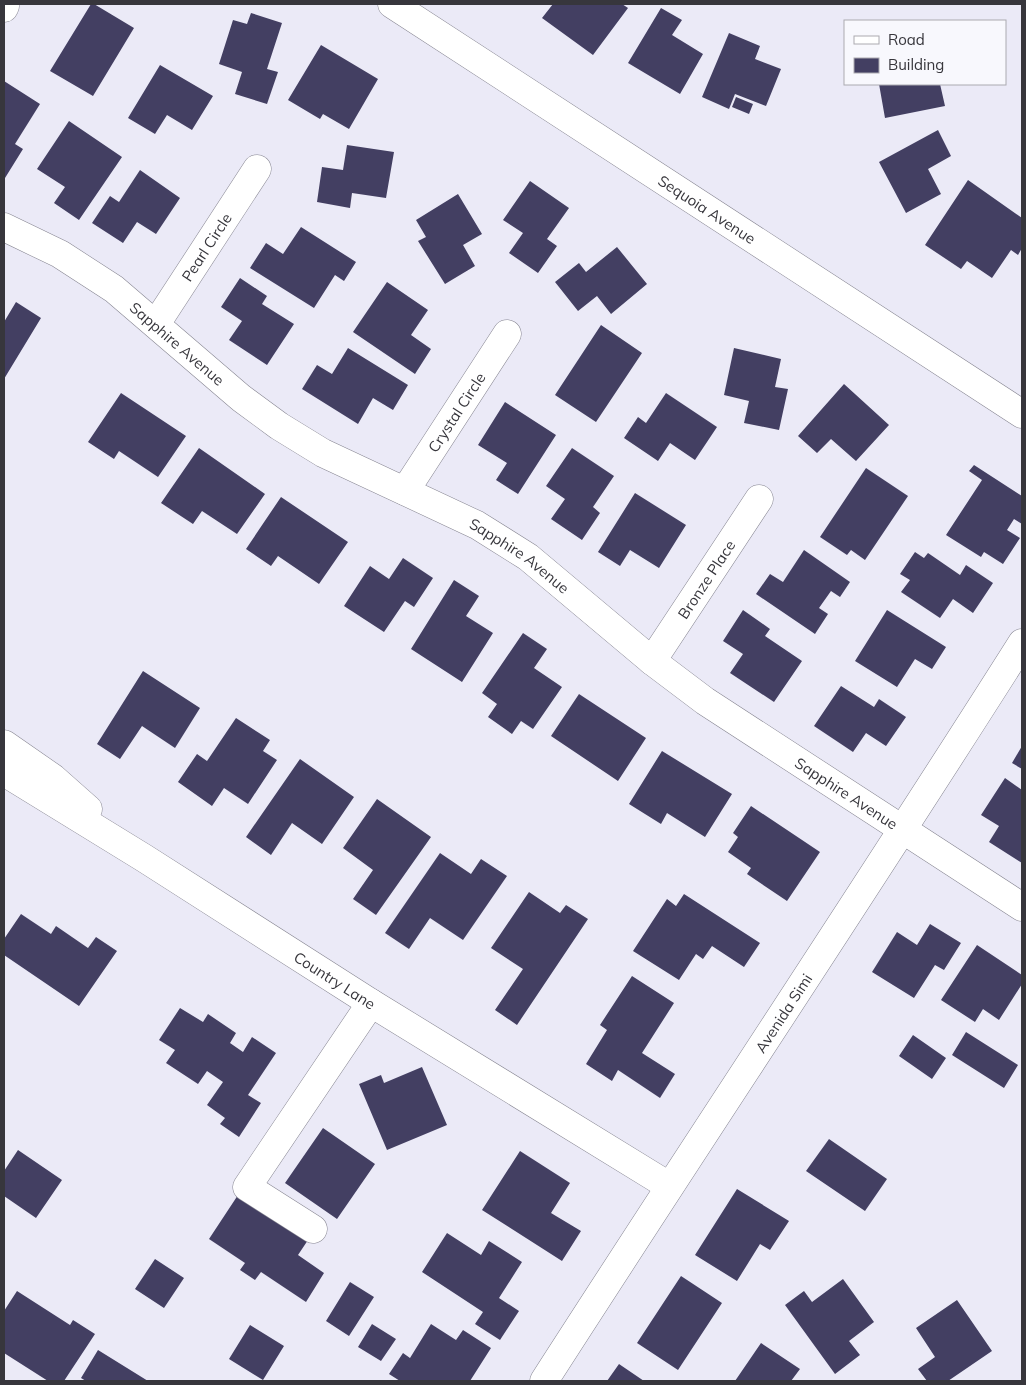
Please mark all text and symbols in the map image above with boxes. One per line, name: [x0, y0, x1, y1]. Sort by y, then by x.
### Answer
legend: [844, 20, 1006, 85]
text: Road: [888, 30, 925, 49]
text: Building: [888, 55, 944, 74]
street label: Sequoia Avenue: [655, 170, 760, 248]
street label: Pearl Circle: [177, 209, 235, 285]
street label: Sapphire Avenue: [126, 298, 229, 389]
street label: Crystal Circle: [423, 369, 489, 456]
street label: Sapphire Avenue: [467, 513, 573, 597]
street label: Bronze Place: [673, 536, 739, 622]
street label: Sapphire Avenue: [792, 753, 901, 833]
street label: Country Lane: [291, 947, 379, 1013]
street label: Avenida Simi: [751, 970, 816, 1056]

